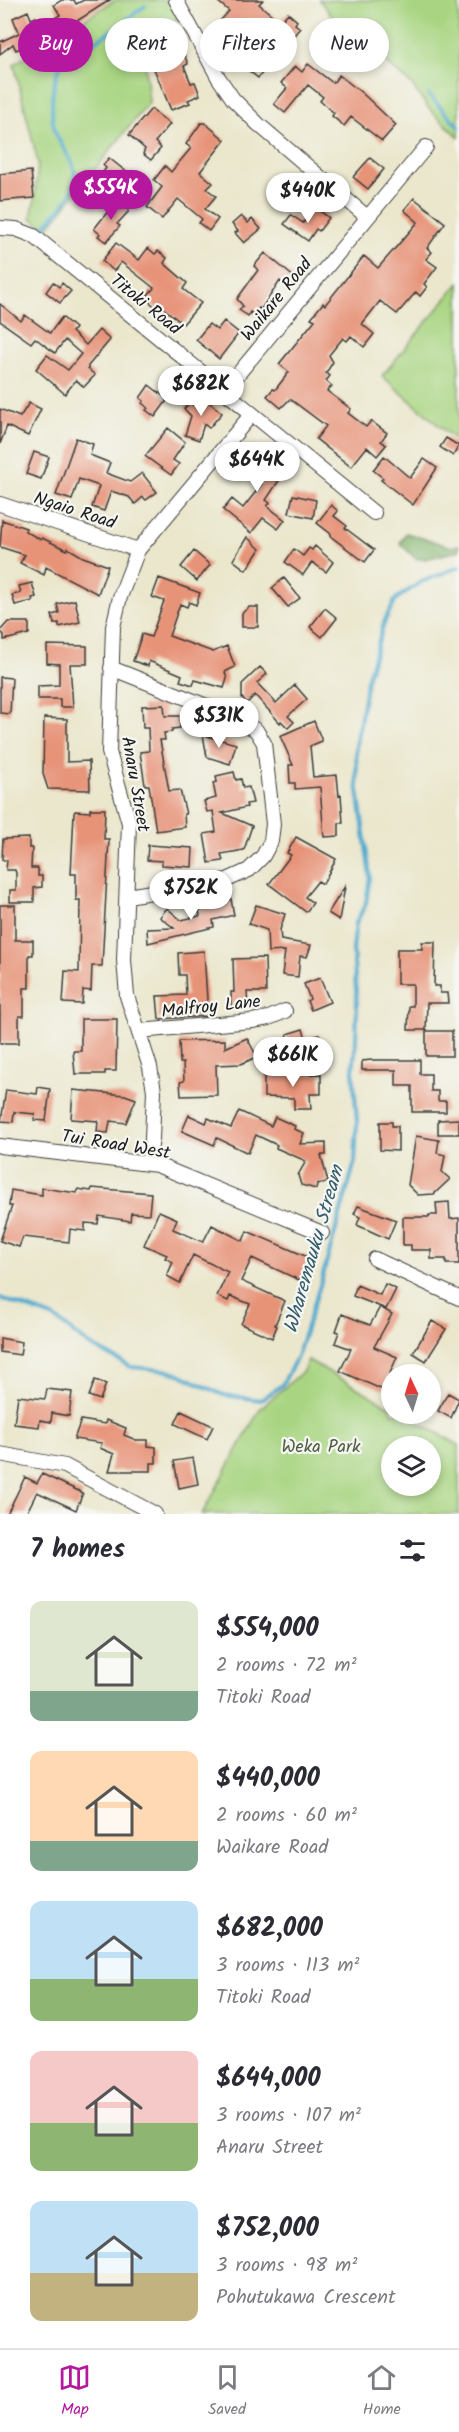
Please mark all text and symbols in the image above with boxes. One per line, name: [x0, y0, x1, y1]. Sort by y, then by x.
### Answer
chip: Buy: [18, 18, 93, 72]
chip: Rent: [105, 18, 188, 72]
chip: Filters: [200, 18, 297, 72]
chip: New: [309, 18, 389, 72]
pin: $554K: [69, 170, 153, 221]
text: $554K: [83, 173, 139, 205]
pin: $440K: [266, 173, 350, 224]
text: $440K: [280, 176, 336, 208]
street label: Waikare Road: [234, 251, 321, 348]
street label: Titoki Road: [103, 267, 188, 344]
pin: $682K: [159, 366, 243, 417]
text: $682K: [172, 369, 230, 401]
pin: $644K: [215, 442, 299, 493]
text: $644K: [229, 445, 285, 477]
street label: Ngaio Road: [30, 485, 120, 539]
pin: $531K: [177, 698, 261, 749]
text: $531K: [194, 701, 244, 733]
street label: Anaru Street: [112, 734, 157, 835]
pin: $752K: [149, 870, 233, 921]
text: $752K: [163, 873, 219, 905]
street label: Malfroy Lane: [160, 988, 262, 1027]
pin: $661K: [251, 1037, 335, 1088]
text: $661K: [267, 1040, 319, 1072]
street label: Tui Road West: [59, 1123, 173, 1169]
water label: Wharemauku Stream: [276, 1160, 355, 1337]
north arrow: [381, 1364, 441, 1424]
map controls: [381, 1364, 441, 1496]
park label: Weka Park: [282, 1433, 361, 1462]
button: layers: [381, 1436, 441, 1496]
text: 7 homes: [30, 1529, 125, 1571]
icon: filters: [396, 1534, 429, 1567]
text: $554,000: [216, 1608, 319, 1650]
icon: home: [78, 1625, 150, 1697]
text: 2 rooms · 72 m²: [216, 1650, 357, 1682]
text: Titoki Road: [216, 1682, 311, 1714]
text: $440,000: [216, 1758, 320, 1800]
icon: home: [78, 1775, 150, 1847]
text: 2 rooms · 60 m²: [216, 1800, 357, 1832]
text: Waikare Road: [216, 1832, 328, 1864]
text: $682,000: [216, 1908, 323, 1950]
icon: home: [78, 1925, 150, 1997]
text: 3 rooms · 113 m²: [216, 1950, 359, 1982]
text: Titoki Road: [216, 1982, 311, 2014]
text: $644,000: [216, 2058, 321, 2100]
icon: home: [78, 2075, 150, 2147]
text: 3 rooms · 107 m²: [216, 2100, 361, 2132]
text: Anaru Street: [216, 2132, 323, 2164]
text: $752,000: [216, 2208, 319, 2250]
icon: home: [78, 2225, 150, 2297]
text: 3 rooms · 98 m²: [216, 2250, 357, 2282]
text: Pohutukawa Crescent: [216, 2282, 396, 2314]
tab: Map: [58, 2361, 91, 2422]
tab: Saved: [208, 2361, 246, 2422]
tab: Home: [363, 2361, 401, 2422]

